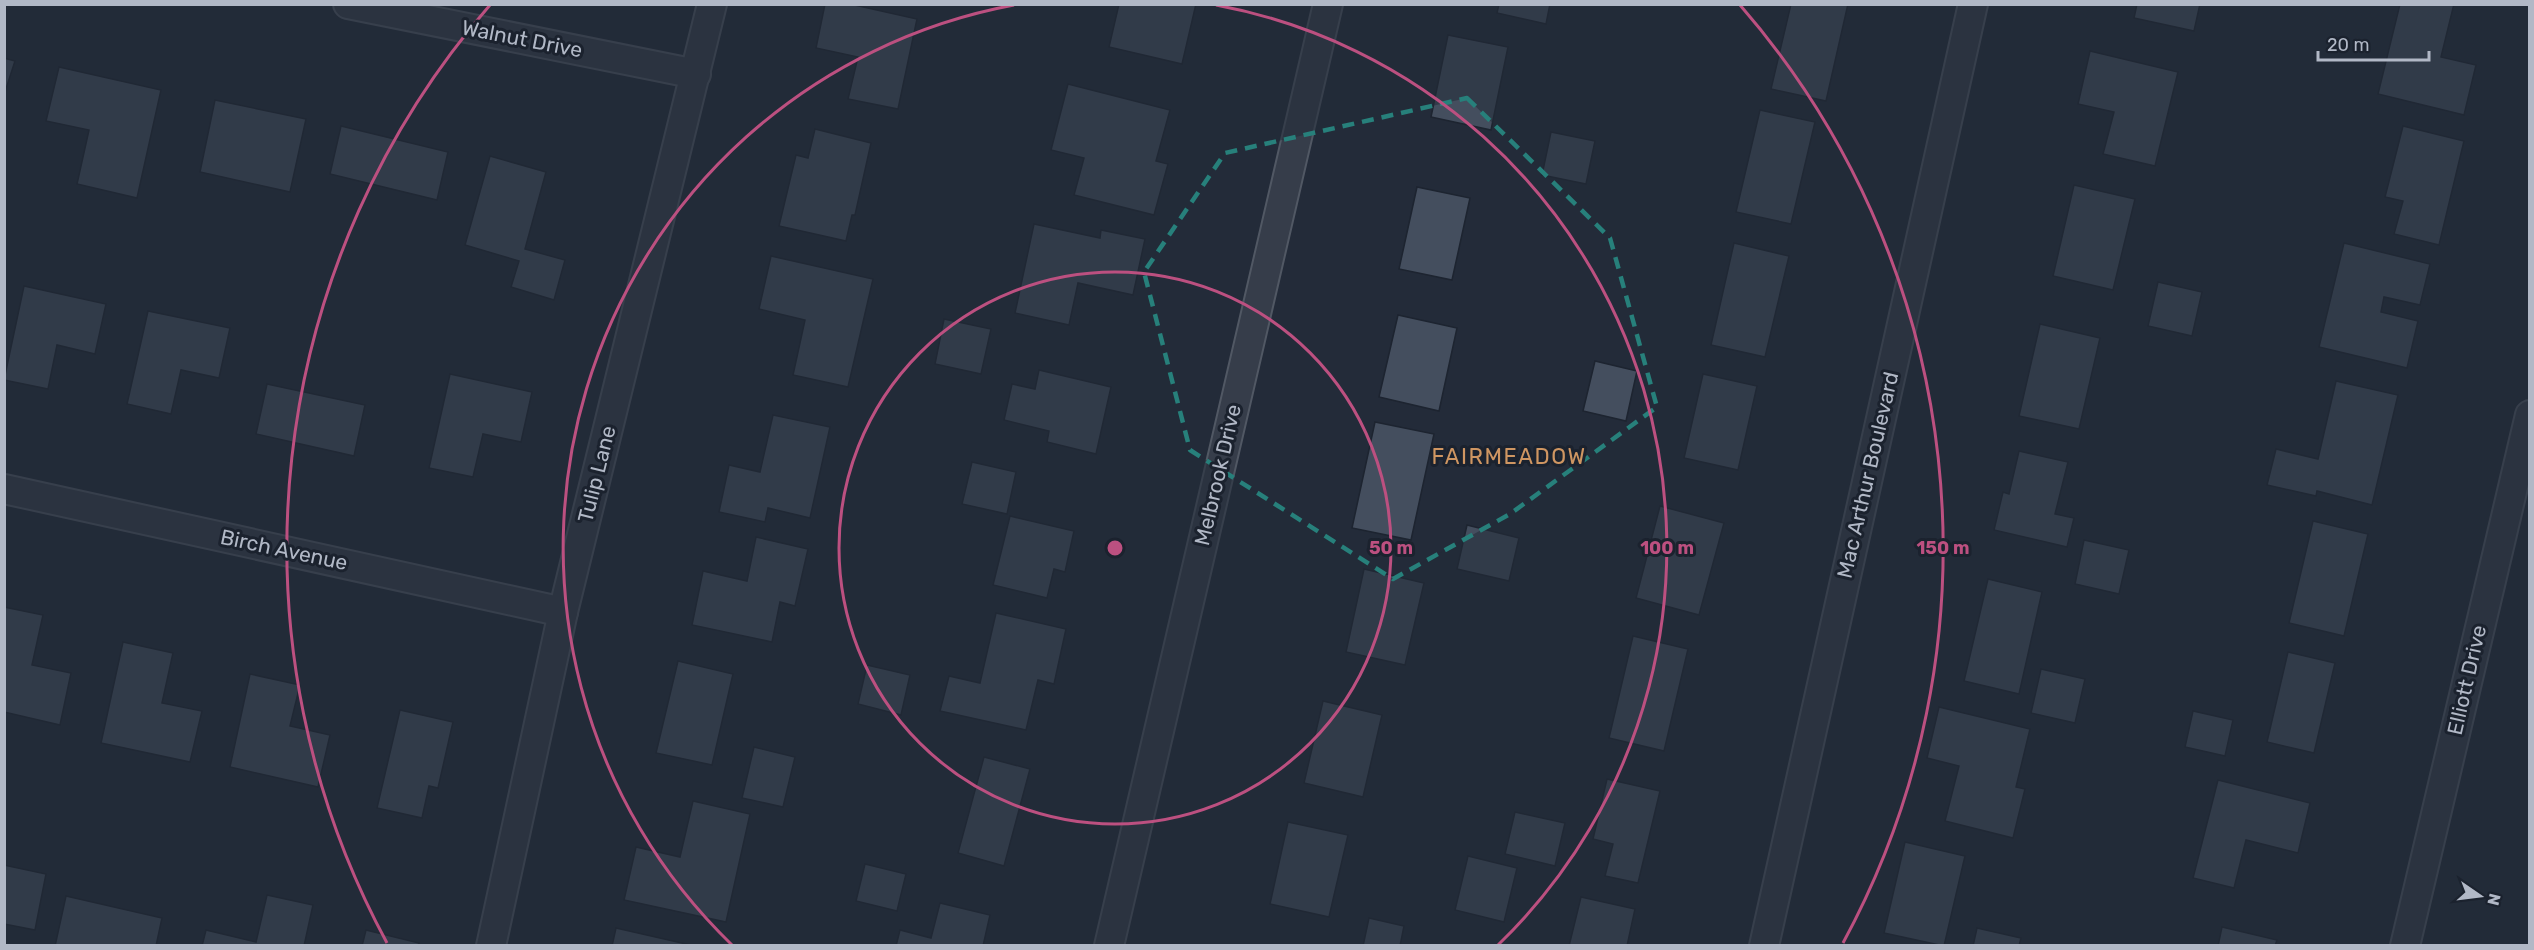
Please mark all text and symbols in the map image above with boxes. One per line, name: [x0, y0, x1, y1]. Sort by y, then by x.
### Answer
street label: Walnut Drive: [460, 15, 585, 62]
scale bar: [2318, 24, 2429, 62]
text: 20 m: [2327, 34, 2369, 56]
street label: Mac Arthur Boulevard: [1832, 369, 1903, 581]
street label: Melbrook Drive: [1189, 402, 1246, 548]
street label: Tulip Lane: [572, 423, 621, 525]
district label: FAIRMEADOW: [1431, 443, 1587, 470]
street label: Birch Avenue: [218, 524, 350, 575]
text: 50 m: [1369, 537, 1413, 559]
text: 100 m: [1640, 537, 1694, 559]
text: 150 m: [1916, 537, 1970, 559]
centre of rings: [1105, 538, 1125, 558]
street label: Elliott Drive: [2442, 622, 2491, 737]
north arrow: [2450, 866, 2510, 926]
text: N: [2483, 892, 2505, 907]

